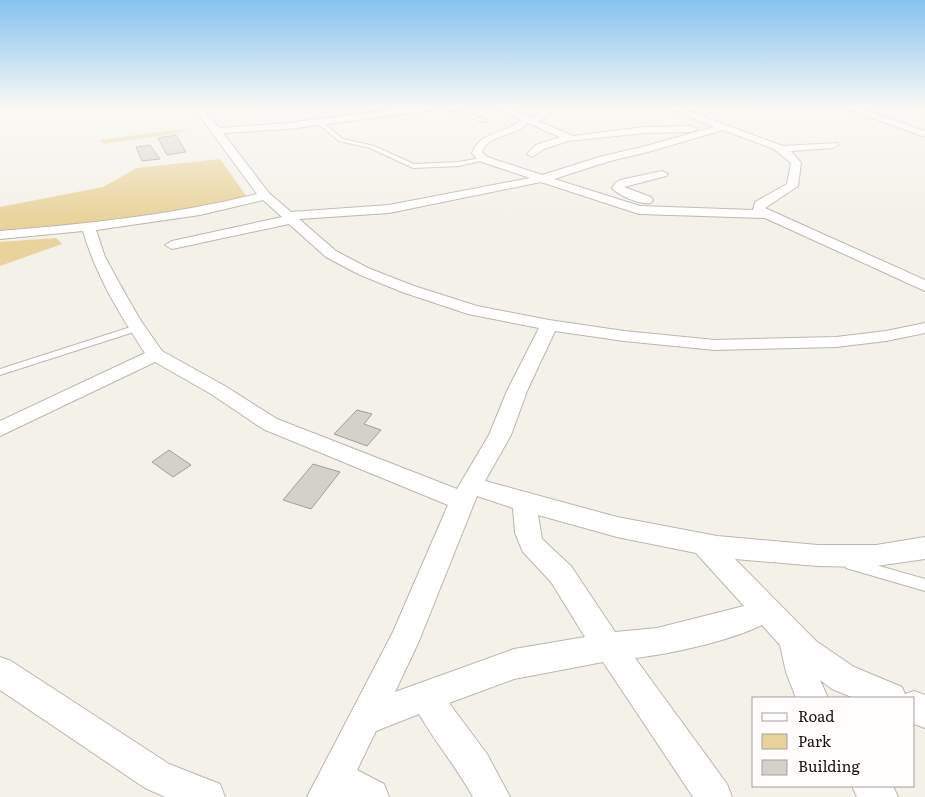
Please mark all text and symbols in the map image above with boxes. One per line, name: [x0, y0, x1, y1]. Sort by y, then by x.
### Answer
legend: [752, 697, 915, 787]
text: Road: [798, 704, 834, 727]
text: Park: [798, 729, 832, 752]
text: Building: [798, 754, 860, 777]

